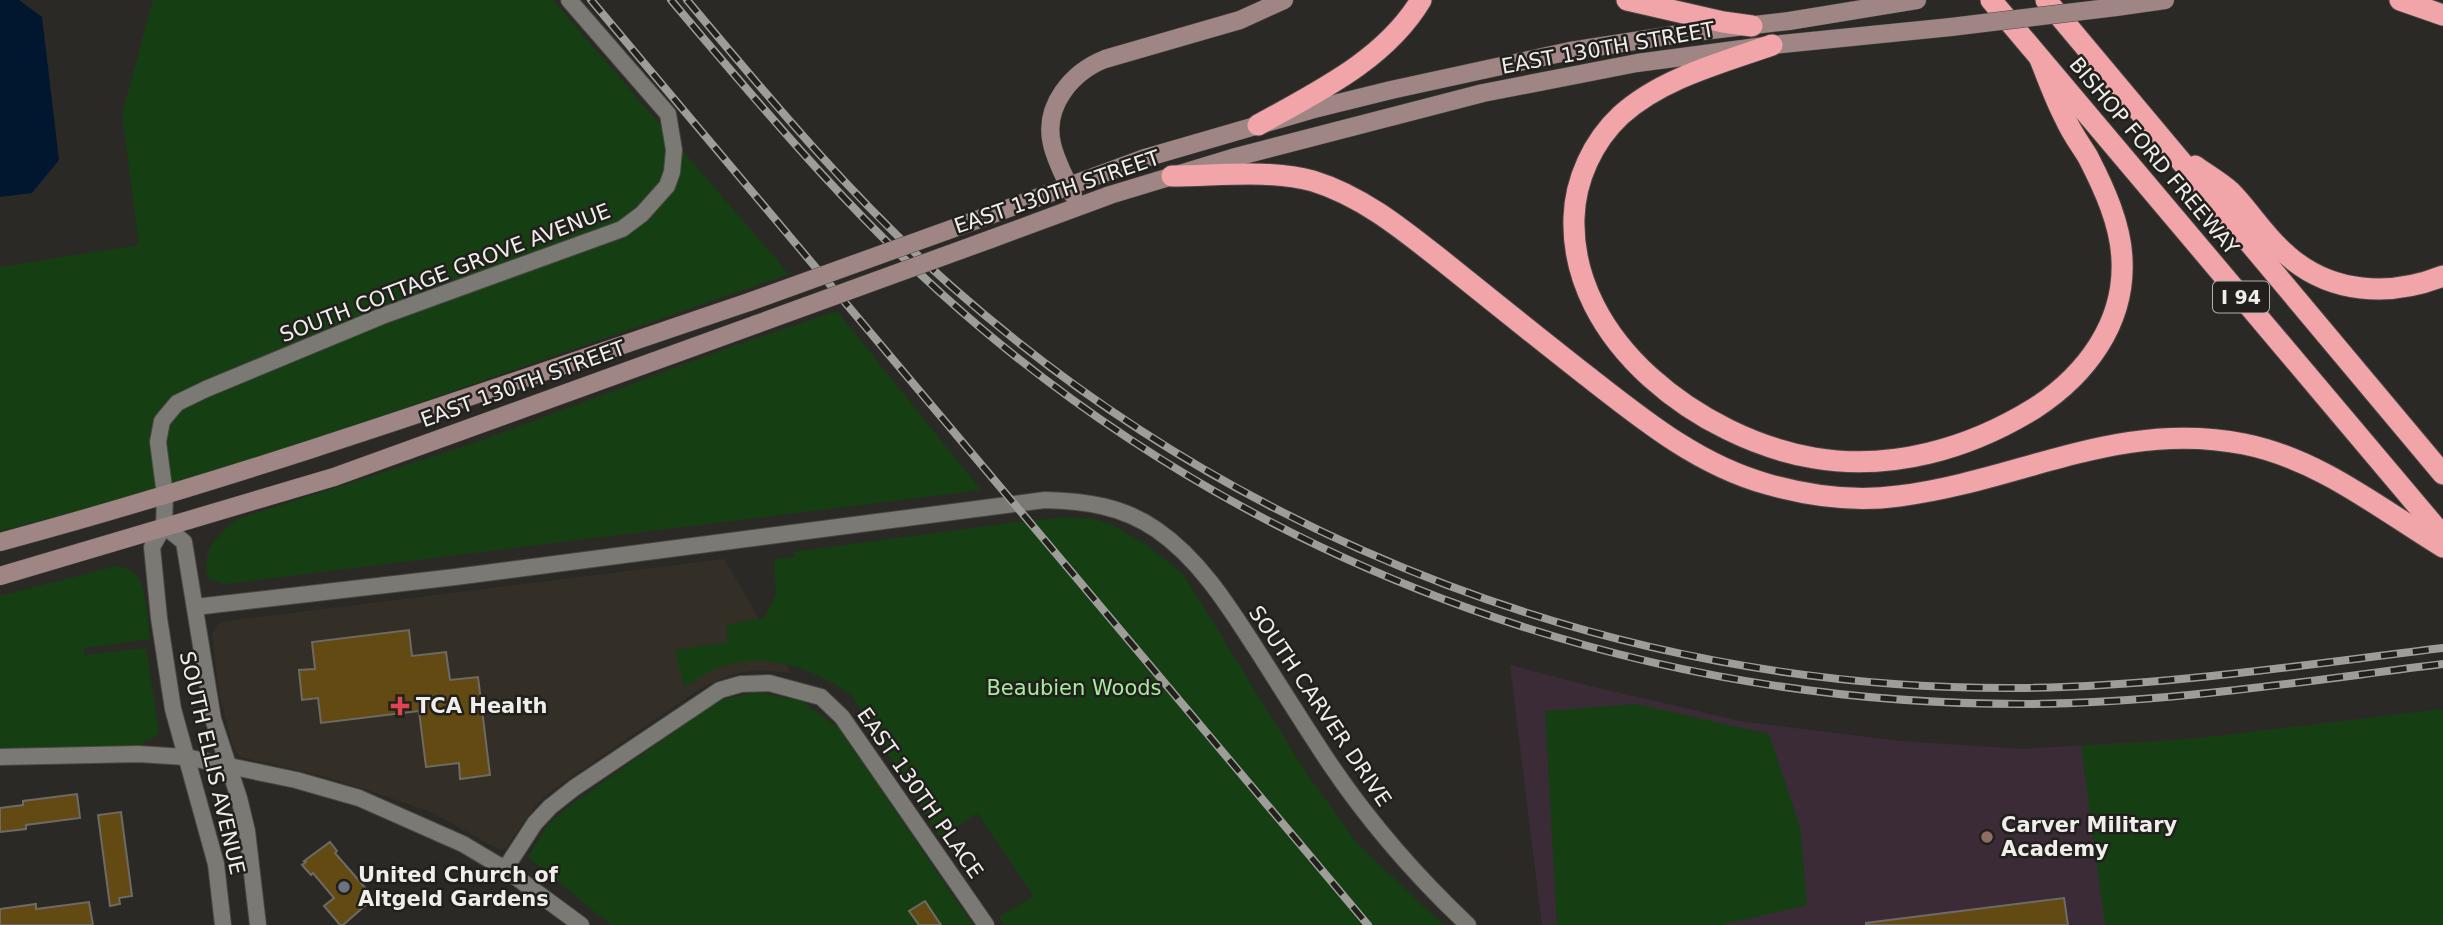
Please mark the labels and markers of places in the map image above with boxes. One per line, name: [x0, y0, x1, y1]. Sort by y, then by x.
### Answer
place label: TCA Health: [416, 694, 547, 718]
marker: TCA Health: [390, 696, 410, 716]
place label: Carver Military Academy: [2001, 813, 2178, 861]
marker: Carver Military Academy: [1979, 829, 1995, 845]
place label: United Church of Altgeld Gardens: [358, 863, 559, 911]
marker: United Church of Altgeld Gardens: [336, 879, 352, 895]

